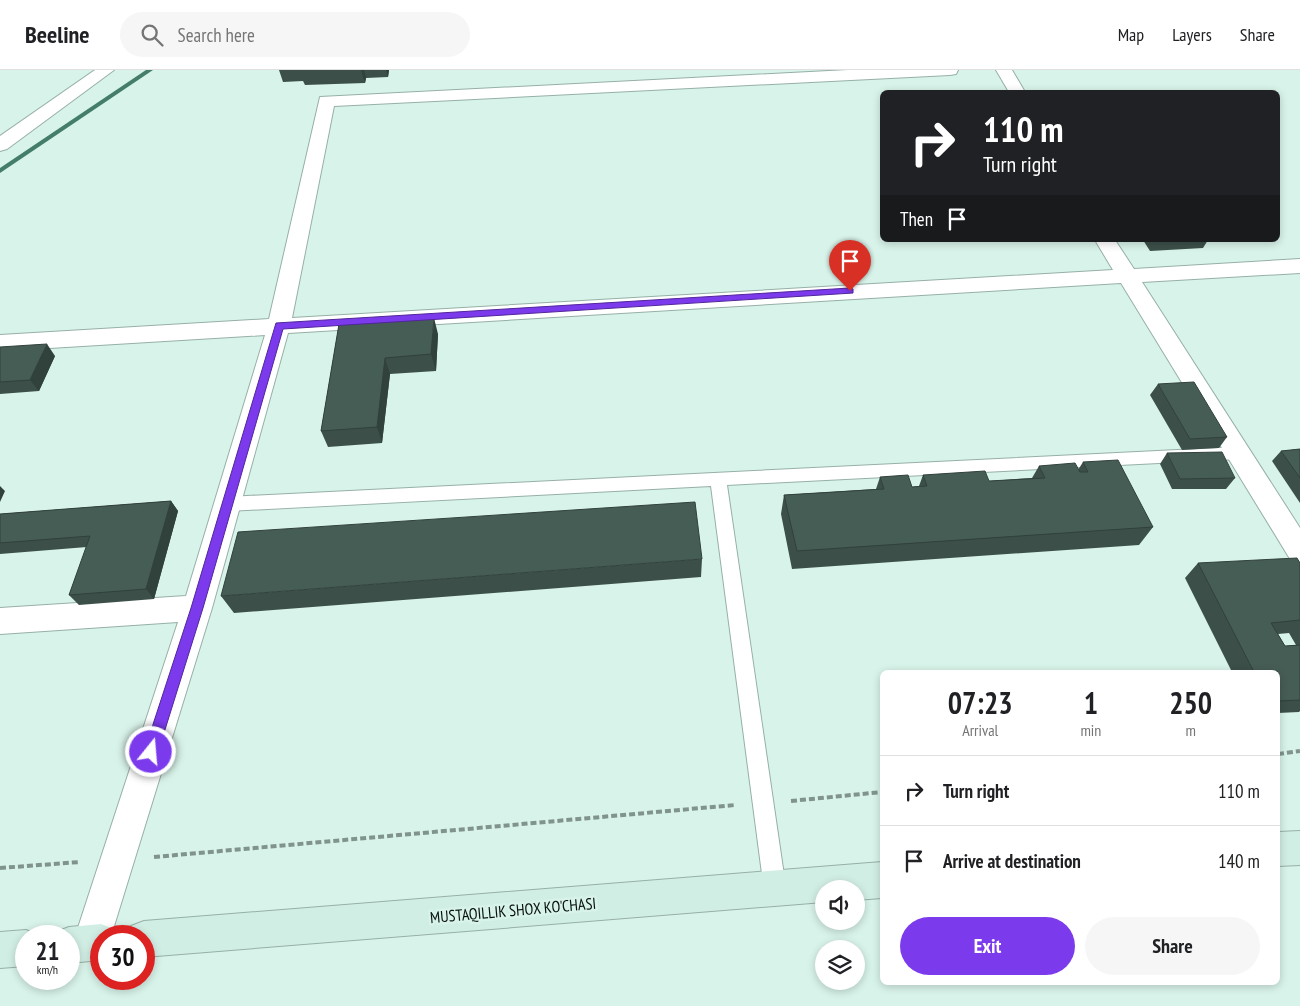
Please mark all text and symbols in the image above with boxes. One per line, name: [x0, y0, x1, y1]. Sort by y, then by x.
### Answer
search box: [120, 12, 470, 57]
text: Beeline: [25, 19, 90, 50]
icon: search: [138, 21, 166, 49]
text: Search here: [178, 23, 255, 47]
text: Map: [1118, 23, 1144, 46]
text: Layers: [1172, 23, 1212, 46]
text: Share: [1240, 23, 1275, 46]
text: 110 m: [983, 106, 1064, 152]
icon: right: [900, 110, 965, 175]
text: Turn right: [983, 150, 1057, 178]
icon: arrive: [943, 205, 971, 233]
text: Then: [900, 207, 933, 231]
pin: [829, 240, 871, 291]
icon: arrive: [836, 247, 864, 275]
text: 07:23: [948, 683, 1013, 722]
text: 1: [1084, 683, 1098, 722]
text: 250: [1169, 683, 1212, 722]
text: Arrival: [962, 720, 998, 740]
text: min: [1080, 720, 1101, 740]
text: m: [1185, 720, 1196, 740]
position arrow: [124, 725, 176, 777]
icon: right: [900, 777, 928, 805]
text: Turn right: [943, 779, 1009, 803]
text: 110 m: [1218, 779, 1260, 803]
icon: arrive: [900, 847, 928, 875]
text: Arrive at destination: [943, 849, 1081, 873]
text: 140 m: [1218, 849, 1260, 873]
map controls: [815, 880, 865, 990]
button: sound: [815, 880, 865, 930]
street label: MUSTAQILLIK SHOX KO'CHASI: [429, 893, 597, 927]
button: Exit: [900, 917, 1075, 975]
button: Share: [1085, 917, 1260, 975]
speed limit sign: 30: [90, 925, 155, 990]
text: 21: [36, 935, 59, 967]
button: layers: [815, 940, 865, 990]
text: km/h: [37, 962, 58, 977]

